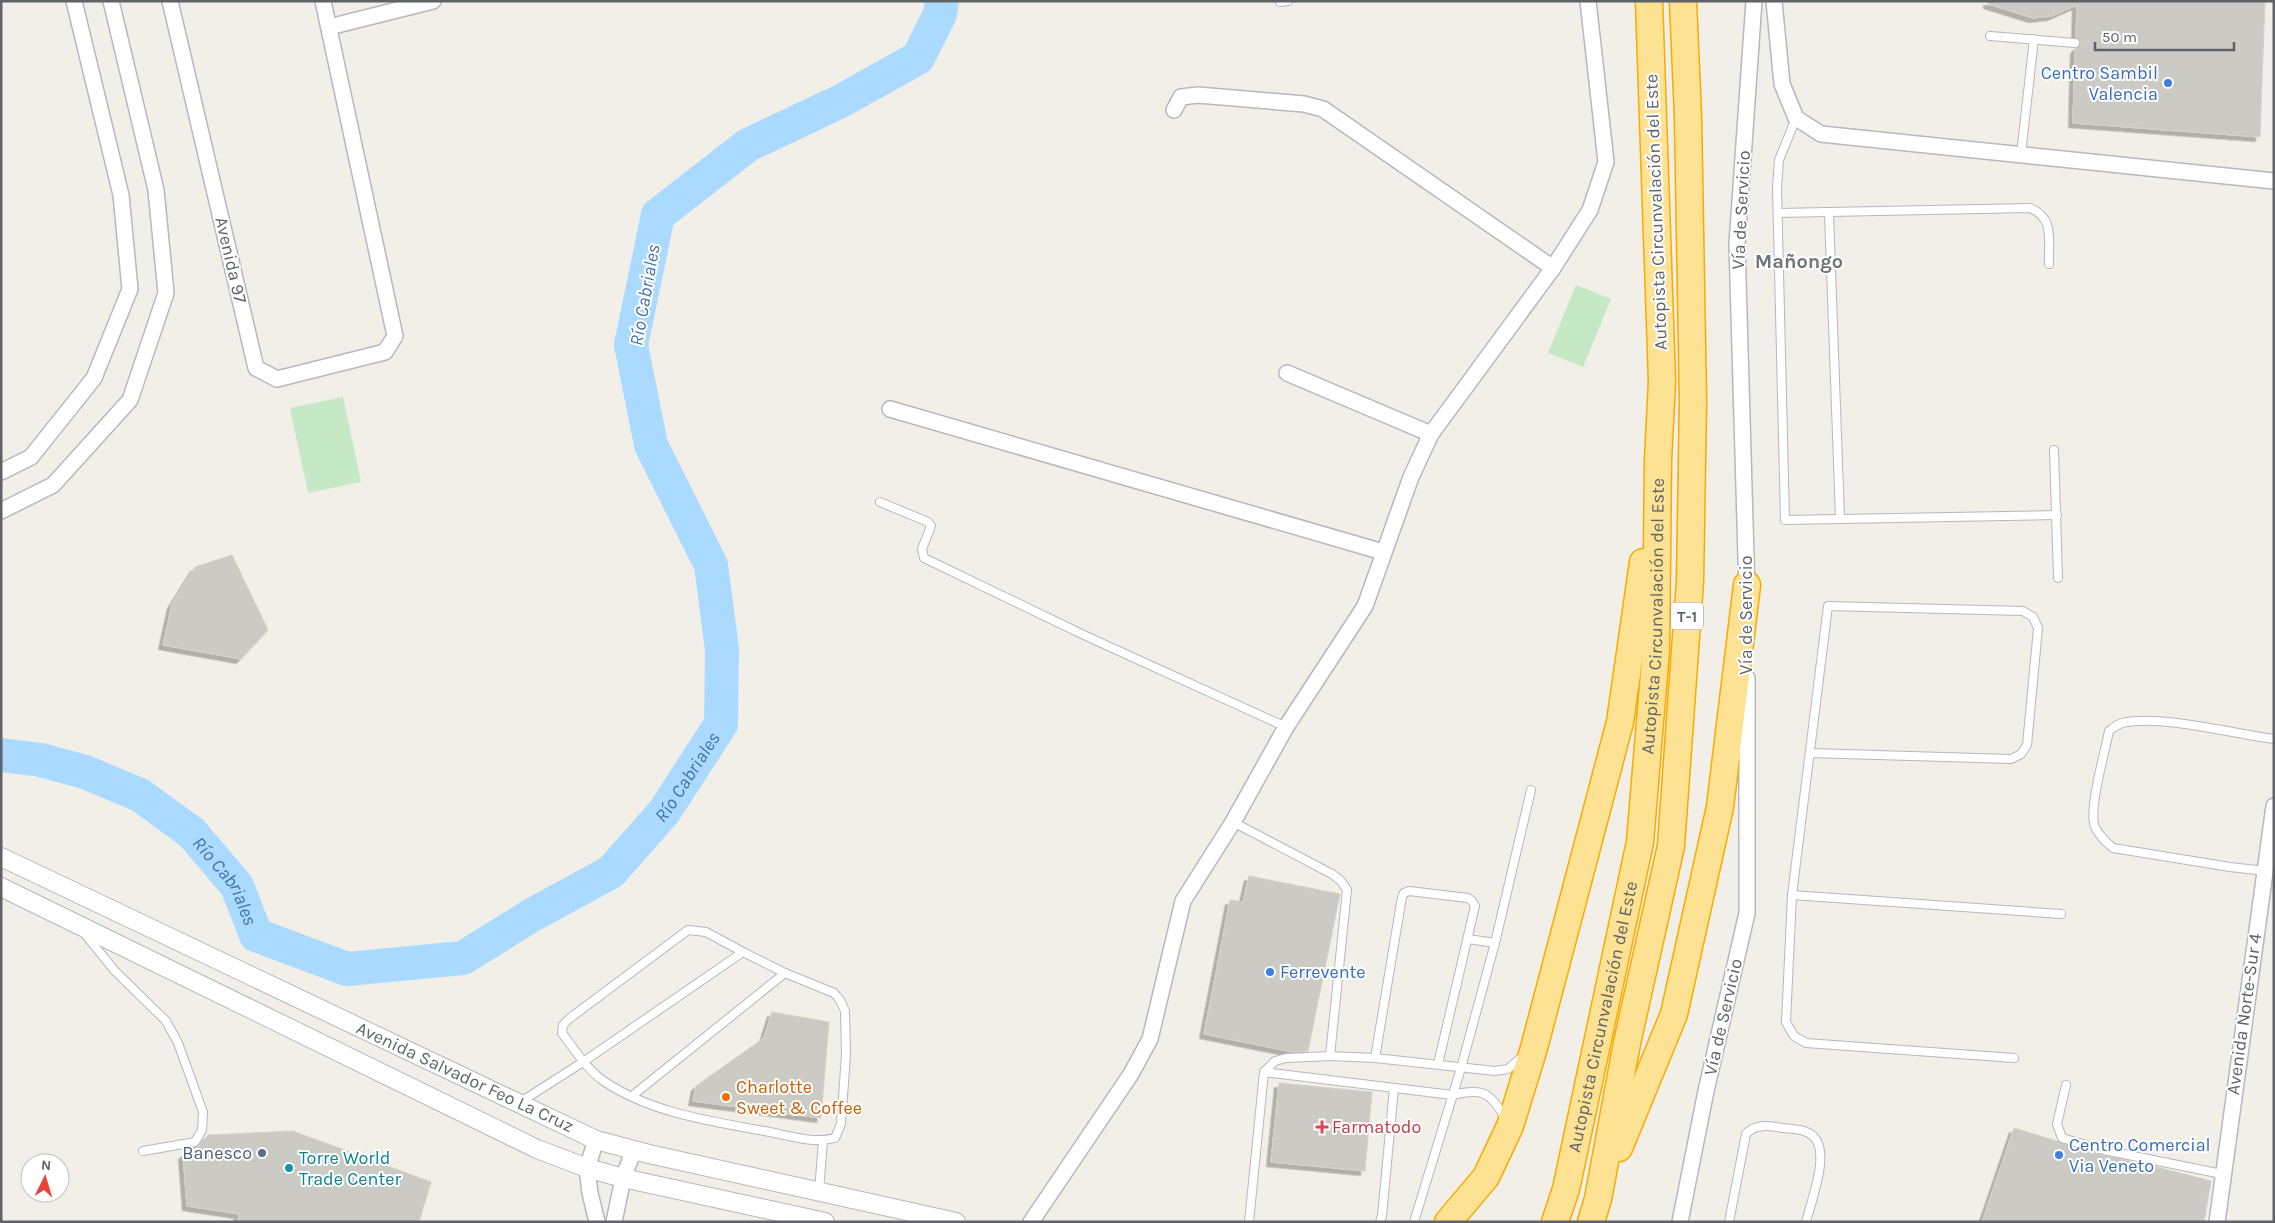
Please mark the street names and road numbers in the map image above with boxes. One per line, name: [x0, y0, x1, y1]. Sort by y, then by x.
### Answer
street label: Autopista Circunvalación del Este: [1640, 73, 1672, 351]
street label: Vía de Servicio: [1727, 150, 1755, 270]
street label: Avenida 97: [210, 215, 252, 306]
street label: Autopista Circunvalación del Este: [1636, 478, 1669, 755]
street label: Vía de Servicio: [1735, 555, 1757, 675]
road number: T-1: [1671, 602, 1703, 630]
street label: Autopista Circunvalación del Este: [1563, 879, 1642, 1154]
street label: Avenida Norte-Sur 4: [2222, 932, 2266, 1096]
street label: Vía de Servicio: [1699, 956, 1747, 1078]
street label: Avenida Salvador Feo La Cruz: [353, 1017, 577, 1137]

